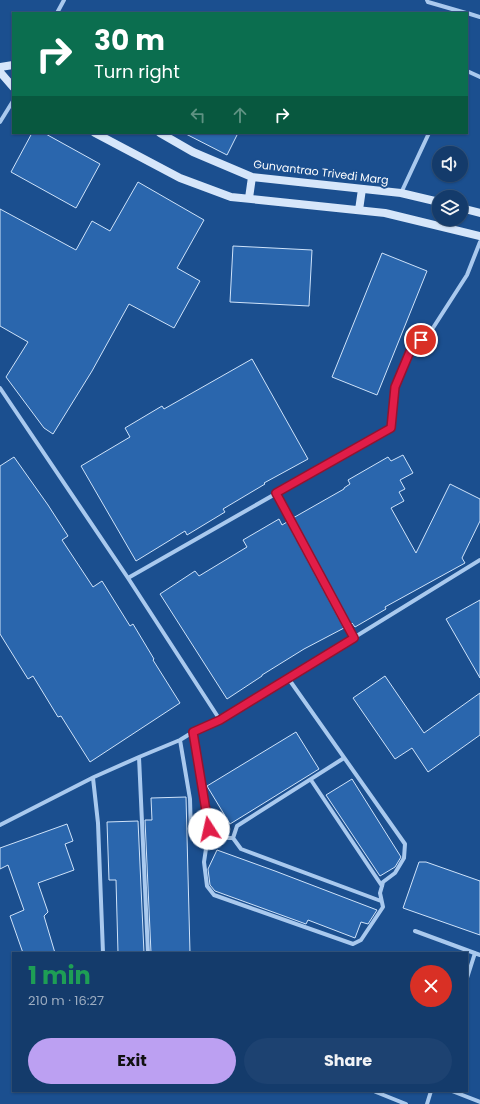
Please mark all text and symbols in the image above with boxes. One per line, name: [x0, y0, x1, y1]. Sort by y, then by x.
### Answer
text: 30 m: [94, 21, 165, 60]
icon: right: [28, 28, 80, 80]
text: Turn right: [94, 59, 180, 84]
icon: left: [187, 104, 209, 126]
icon: ahead: [229, 104, 251, 126]
icon: right: [271, 104, 293, 126]
map controls: [432, 146, 468, 226]
button: sound: [432, 146, 468, 182]
street label: Gunvantrao Trivedi Marg: [252, 156, 390, 188]
button: layers: [432, 190, 468, 226]
pin: [404, 323, 438, 357]
icon: arrive: [410, 329, 432, 351]
position arrow: [188, 808, 230, 850]
text: 1 min: [28, 959, 91, 992]
button: close: [410, 965, 452, 1007]
text: 210 m · 16:27: [28, 991, 104, 1010]
button: Exit: [28, 1038, 236, 1084]
button: Share: [244, 1038, 452, 1084]

